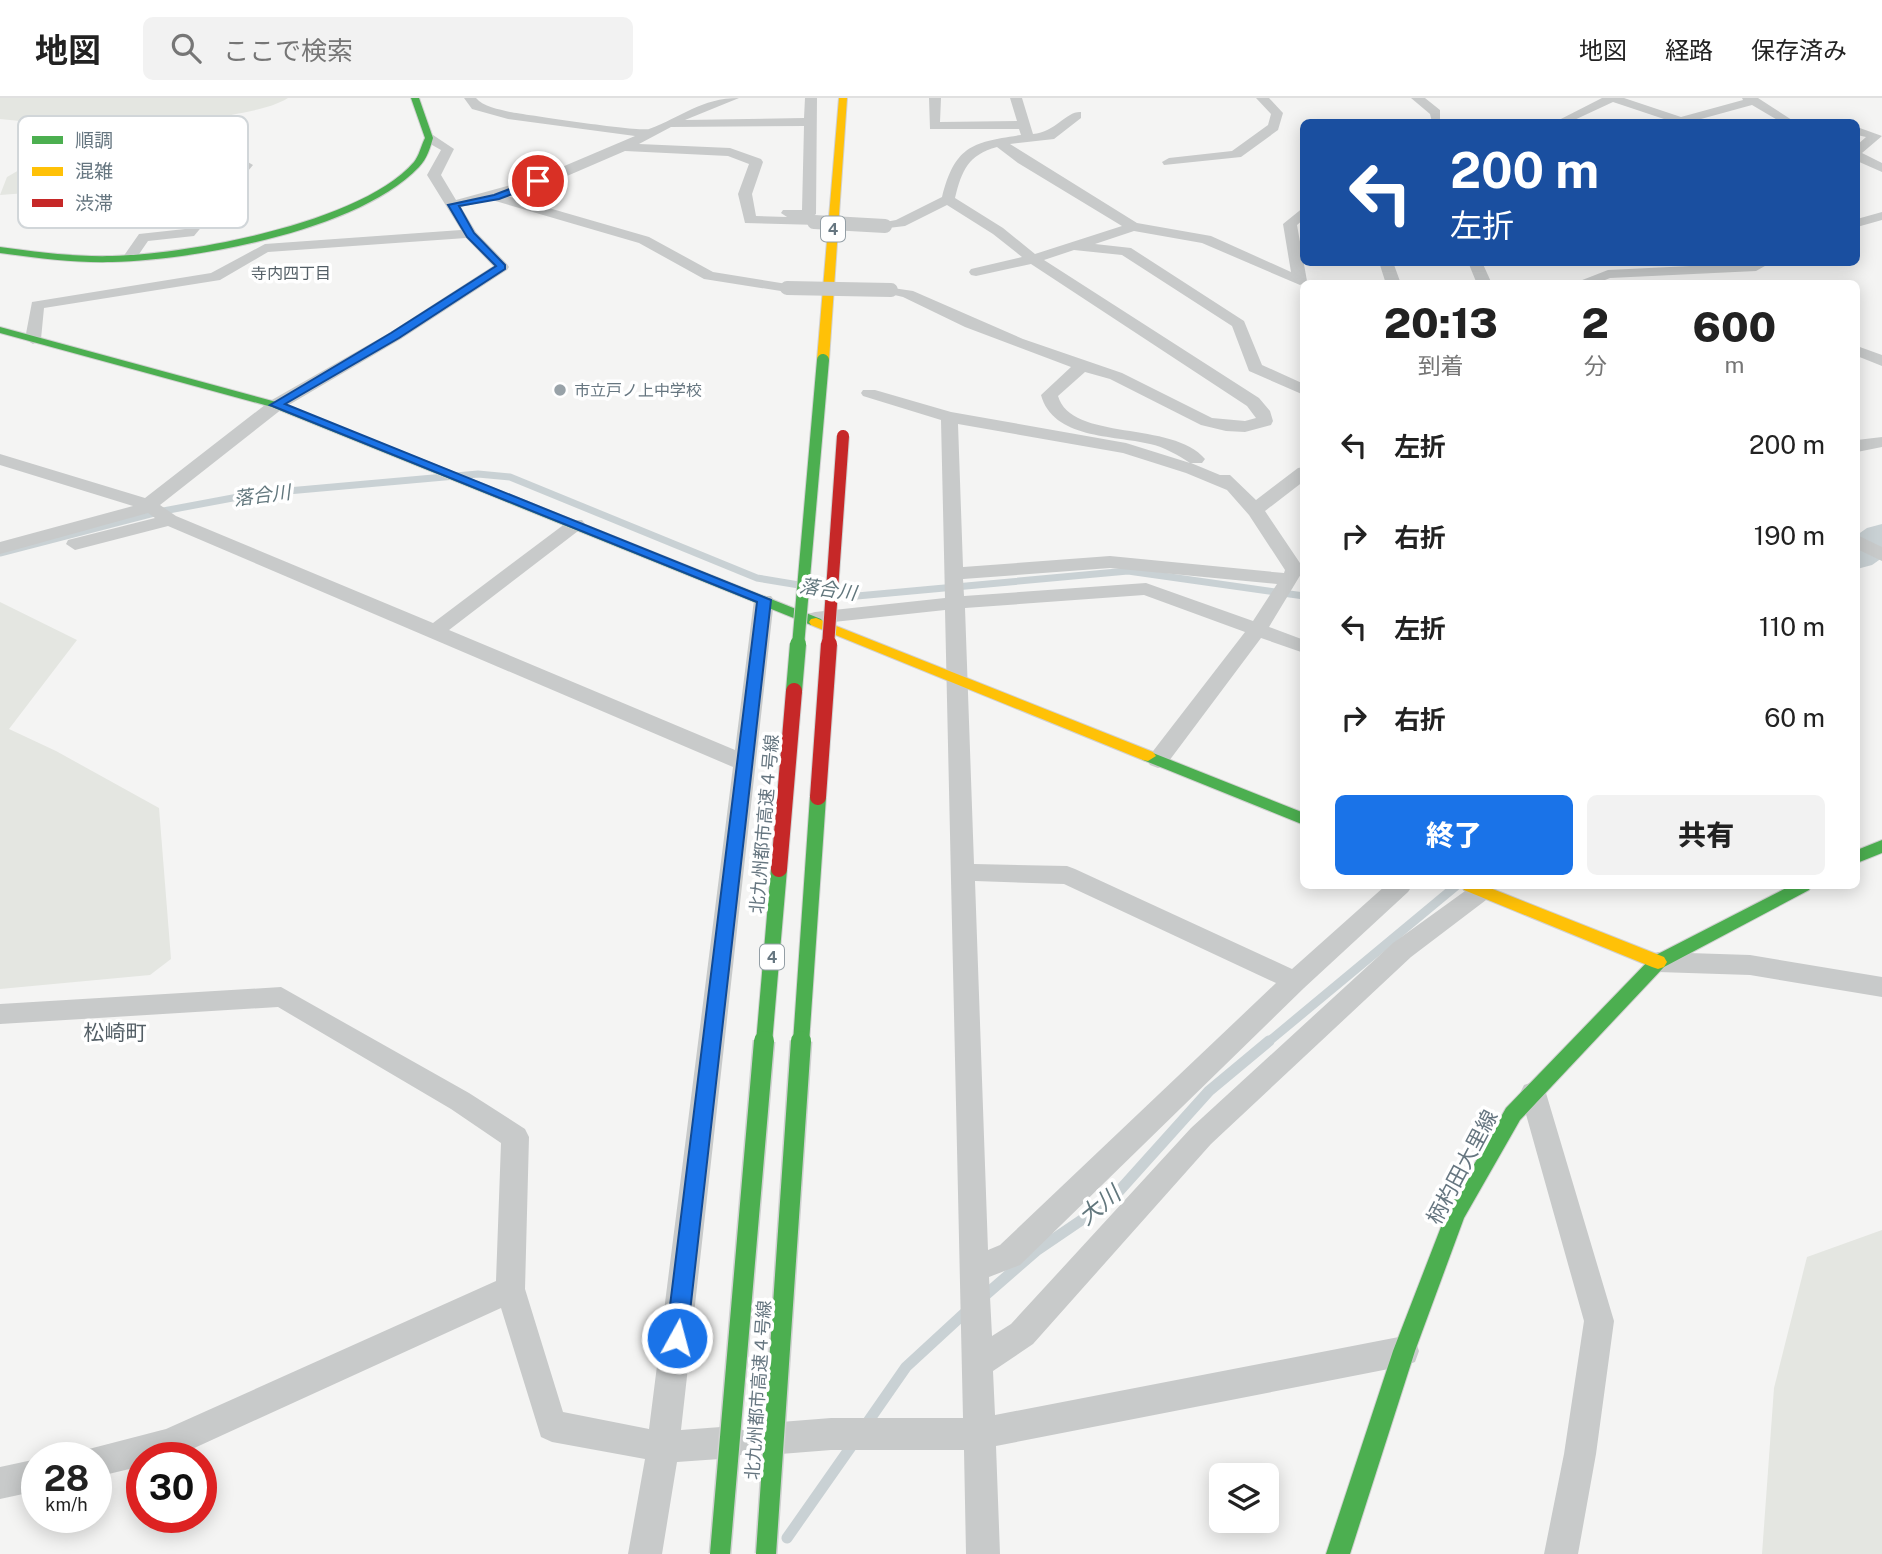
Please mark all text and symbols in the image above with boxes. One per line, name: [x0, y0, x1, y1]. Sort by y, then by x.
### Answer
search box: [143, 17, 633, 80]
icon: search: [167, 29, 205, 67]
text: 地図: [35, 31, 101, 69]
text: ここで検索: [223, 35, 353, 66]
text: 地図: [1579, 36, 1627, 64]
text: 経路: [1665, 36, 1713, 64]
text: 保存済み: [1751, 36, 1847, 64]
legend: [18, 116, 248, 228]
text: 順調: [75, 129, 113, 151]
text: 200 m: [1450, 141, 1599, 199]
icon: left: [1335, 147, 1426, 238]
pin: [508, 151, 568, 211]
text: 混雑: [75, 160, 113, 182]
icon: arrive: [519, 162, 557, 200]
text: 渋滞: [75, 192, 113, 214]
text: 左折: [1450, 207, 1514, 244]
road number: 4: [821, 217, 845, 242]
district label: 寺内四丁目: [251, 264, 331, 283]
text: 20:13: [1384, 298, 1498, 347]
text: 2: [1582, 298, 1609, 347]
text: 600: [1693, 302, 1776, 351]
text: m: [1725, 351, 1744, 378]
text: 到着: [1418, 352, 1464, 379]
text: 分: [1584, 352, 1607, 379]
place label: 市立戸ノ上中学校: [574, 381, 702, 400]
marker: 市立戸ノ上中学校: [552, 382, 568, 398]
icon: left: [1335, 426, 1373, 464]
text: 200 m: [1749, 429, 1825, 460]
text: 左折: [1394, 431, 1446, 462]
water label: 落合川: [232, 480, 294, 509]
icon: right: [1335, 517, 1373, 555]
text: 190 m: [1754, 520, 1825, 551]
text: 右折: [1394, 522, 1446, 553]
water label: 落合川: [798, 574, 860, 604]
icon: left: [1335, 608, 1373, 646]
text: 110 m: [1759, 611, 1825, 642]
text: 左折: [1394, 613, 1446, 644]
icon: right: [1335, 699, 1373, 737]
text: 60 m: [1764, 702, 1825, 733]
text: 右折: [1394, 704, 1446, 735]
street label: 北九州都市高速４号線: [746, 733, 782, 915]
button: 終了: [1335, 795, 1573, 875]
button: 共有: [1587, 795, 1825, 875]
road number: 4: [760, 944, 784, 970]
district label: 松崎町: [84, 1020, 147, 1045]
street label: 柄杓田大里線: [1421, 1106, 1503, 1228]
water label: 大川: [1073, 1178, 1128, 1230]
street label: 北九州都市高速４号線: [741, 1299, 775, 1481]
position arrow: [640, 1301, 714, 1375]
speed limit sign: 30: [126, 1442, 217, 1533]
text: 28: [44, 1458, 89, 1499]
map controls: [1209, 1463, 1279, 1533]
button: layers: [1209, 1463, 1279, 1533]
text: km/h: [45, 1494, 88, 1515]

